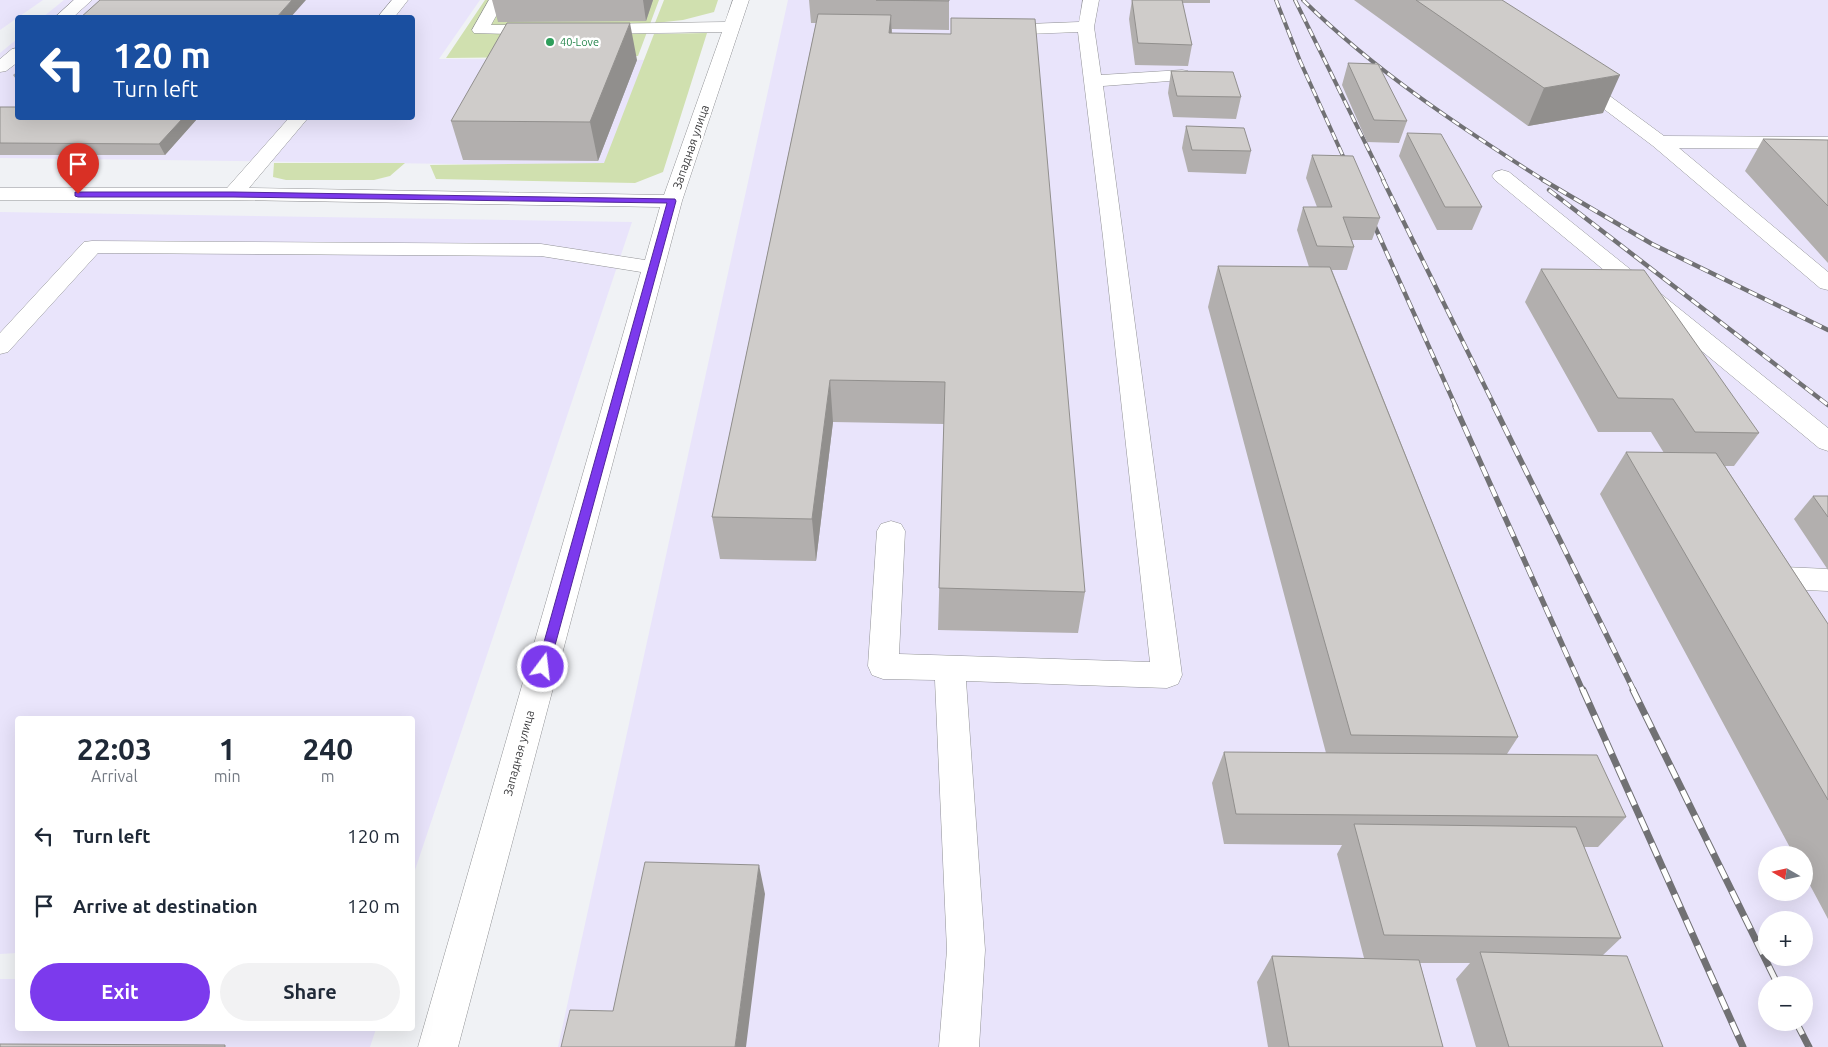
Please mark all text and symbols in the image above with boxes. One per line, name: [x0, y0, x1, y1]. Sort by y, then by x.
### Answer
icon: left: [30, 35, 95, 100]
text: 120 m: [113, 35, 211, 75]
marker: 40-Love: [544, 36, 556, 48]
place label: 40-Love: [560, 36, 599, 48]
text: Turn left: [113, 76, 198, 101]
street label: Западная улица: [670, 103, 711, 191]
pin: [57, 143, 99, 194]
icon: arrive: [64, 150, 92, 178]
position arrow: [516, 640, 568, 692]
street label: Западная улица: [501, 709, 536, 797]
text: 22:03: [77, 732, 152, 766]
text: 1: [219, 732, 236, 766]
text: 240: [302, 732, 353, 766]
text: Arrival: [91, 767, 138, 785]
text: min: [214, 767, 241, 785]
text: m: [321, 767, 335, 785]
icon: left: [30, 822, 58, 850]
text: Turn left: [73, 825, 151, 847]
text: 120 m: [347, 825, 400, 847]
north arrow: [1758, 846, 1812, 901]
map controls: [1758, 846, 1813, 1031]
icon: arrive: [30, 892, 58, 920]
text: Arrive at destination: [73, 895, 258, 917]
text: 120 m: [347, 895, 400, 917]
button: +: [1758, 911, 1813, 966]
button: Exit: [30, 963, 210, 1021]
button: Share: [220, 963, 400, 1021]
button: −: [1758, 976, 1813, 1031]

